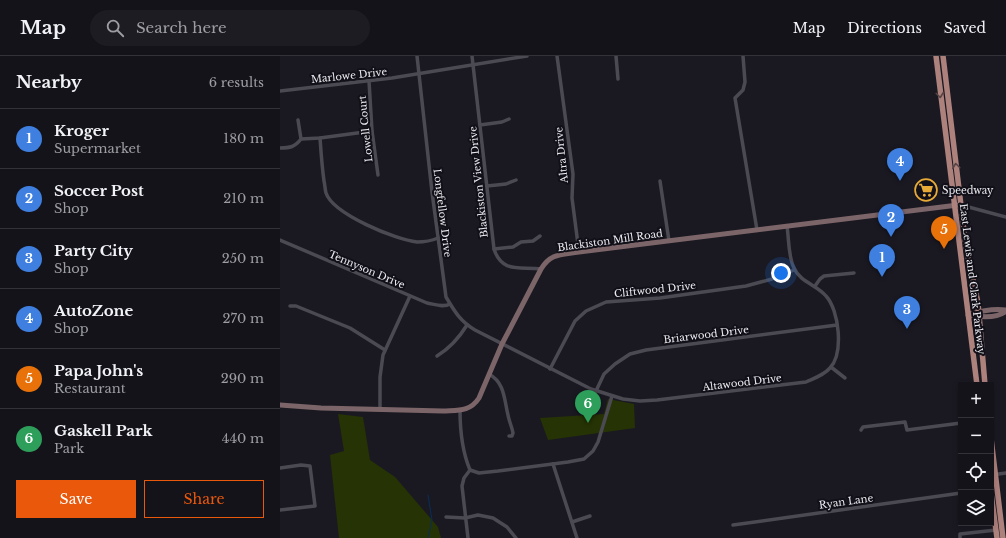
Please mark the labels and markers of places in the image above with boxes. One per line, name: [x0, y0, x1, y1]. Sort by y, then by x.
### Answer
pin: 4: [887, 148, 913, 181]
supermarket icon: Speedway: [913, 177, 939, 203]
place label: Speedway: [942, 184, 994, 197]
pin: 2: [878, 204, 904, 237]
pin: 5: [931, 216, 957, 249]
pin: 1: [869, 244, 895, 277]
pin: 3: [894, 296, 920, 329]
pin: 6: [575, 390, 601, 423]

